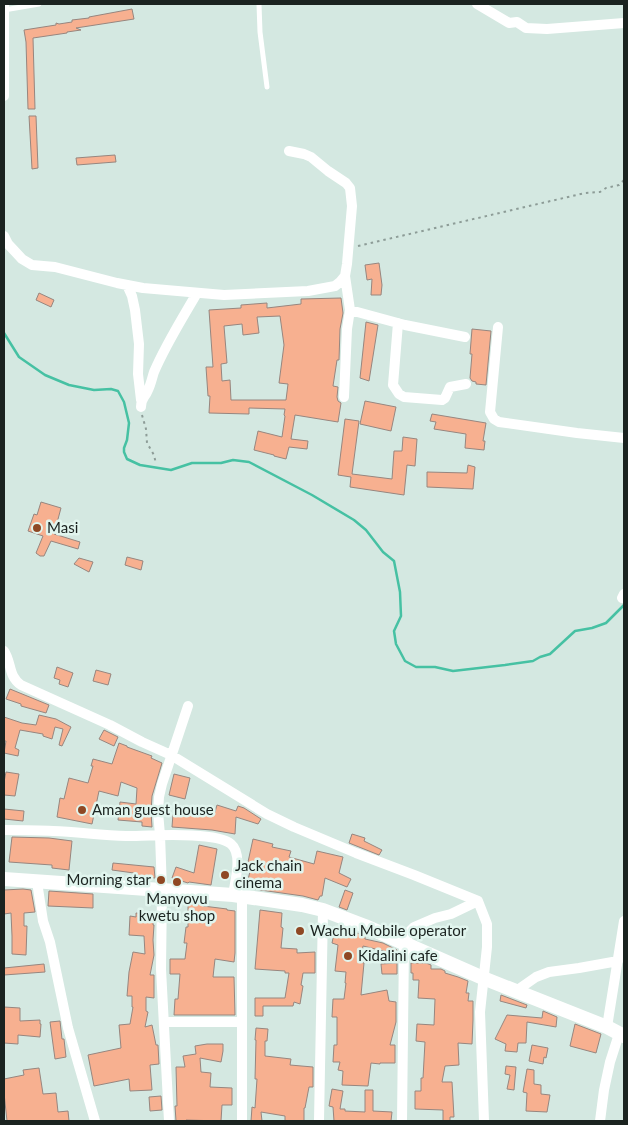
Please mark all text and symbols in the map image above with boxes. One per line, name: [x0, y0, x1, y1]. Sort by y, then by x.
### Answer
place label: Masi: [47, 518, 78, 536]
marker: Masi: [31, 522, 43, 534]
place label: Aman guest house: [92, 800, 214, 818]
marker: Aman guest house: [76, 804, 88, 816]
place label: Jack chain cinema: [235, 856, 302, 891]
marker: Jack chain cinema: [219, 869, 231, 881]
place label: Morning star: [67, 870, 152, 888]
marker: Morning star: [155, 874, 167, 886]
marker: Manyovu kwetu shop: [171, 876, 183, 888]
place label: Manyovu kwetu shop: [139, 889, 215, 924]
place label: Wachu Mobile operator: [310, 921, 467, 939]
marker: Wachu Mobile operator: [294, 925, 306, 937]
place label: Kidalini cafe: [358, 946, 438, 964]
marker: Kidalini cafe: [342, 950, 354, 962]

